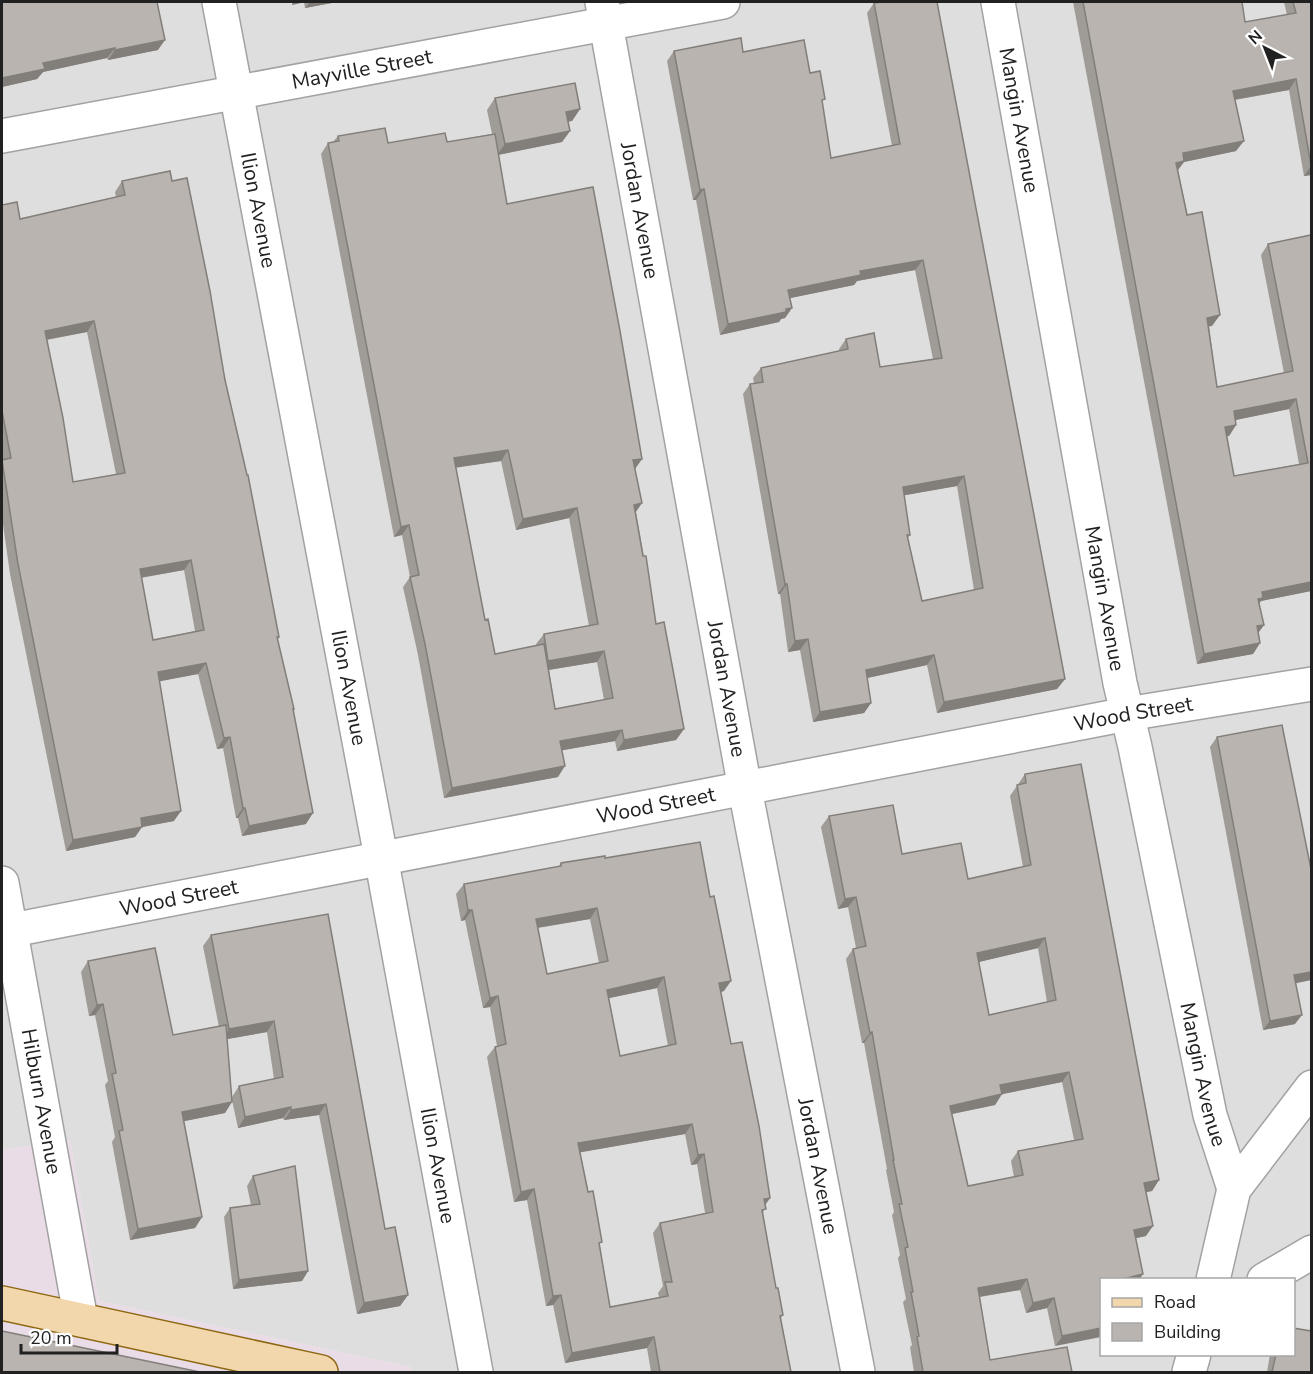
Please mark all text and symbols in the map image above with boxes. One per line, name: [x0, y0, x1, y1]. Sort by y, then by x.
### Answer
north arrow: [1235, 18, 1295, 78]
text: N: [1244, 25, 1267, 50]
street label: Mayville Street: [289, 42, 435, 96]
street label: Mangin Avenue: [992, 45, 1046, 195]
street label: Jordan Avenue: [614, 139, 666, 281]
street label: Ilion Avenue: [234, 150, 283, 270]
street label: Mangin Avenue: [1078, 524, 1132, 673]
street label: Jordan Avenue: [700, 617, 753, 759]
street label: Ilion Avenue: [324, 628, 374, 748]
street label: Wood Street: [1071, 689, 1195, 738]
street label: Wood Street: [594, 780, 718, 830]
street label: Wood Street: [117, 872, 241, 923]
street label: Mangin Avenue: [1173, 1000, 1233, 1150]
street label: Hilburn Avenue: [15, 1026, 68, 1177]
street label: Jordan Avenue: [791, 1095, 845, 1237]
street label: Ilion Avenue: [414, 1105, 462, 1226]
legend: [1100, 1278, 1295, 1356]
text: Road: [1154, 1290, 1196, 1314]
scale bar: [21, 1317, 117, 1355]
text: Building: [1154, 1320, 1221, 1344]
text: 20 m: [30, 1326, 72, 1350]

